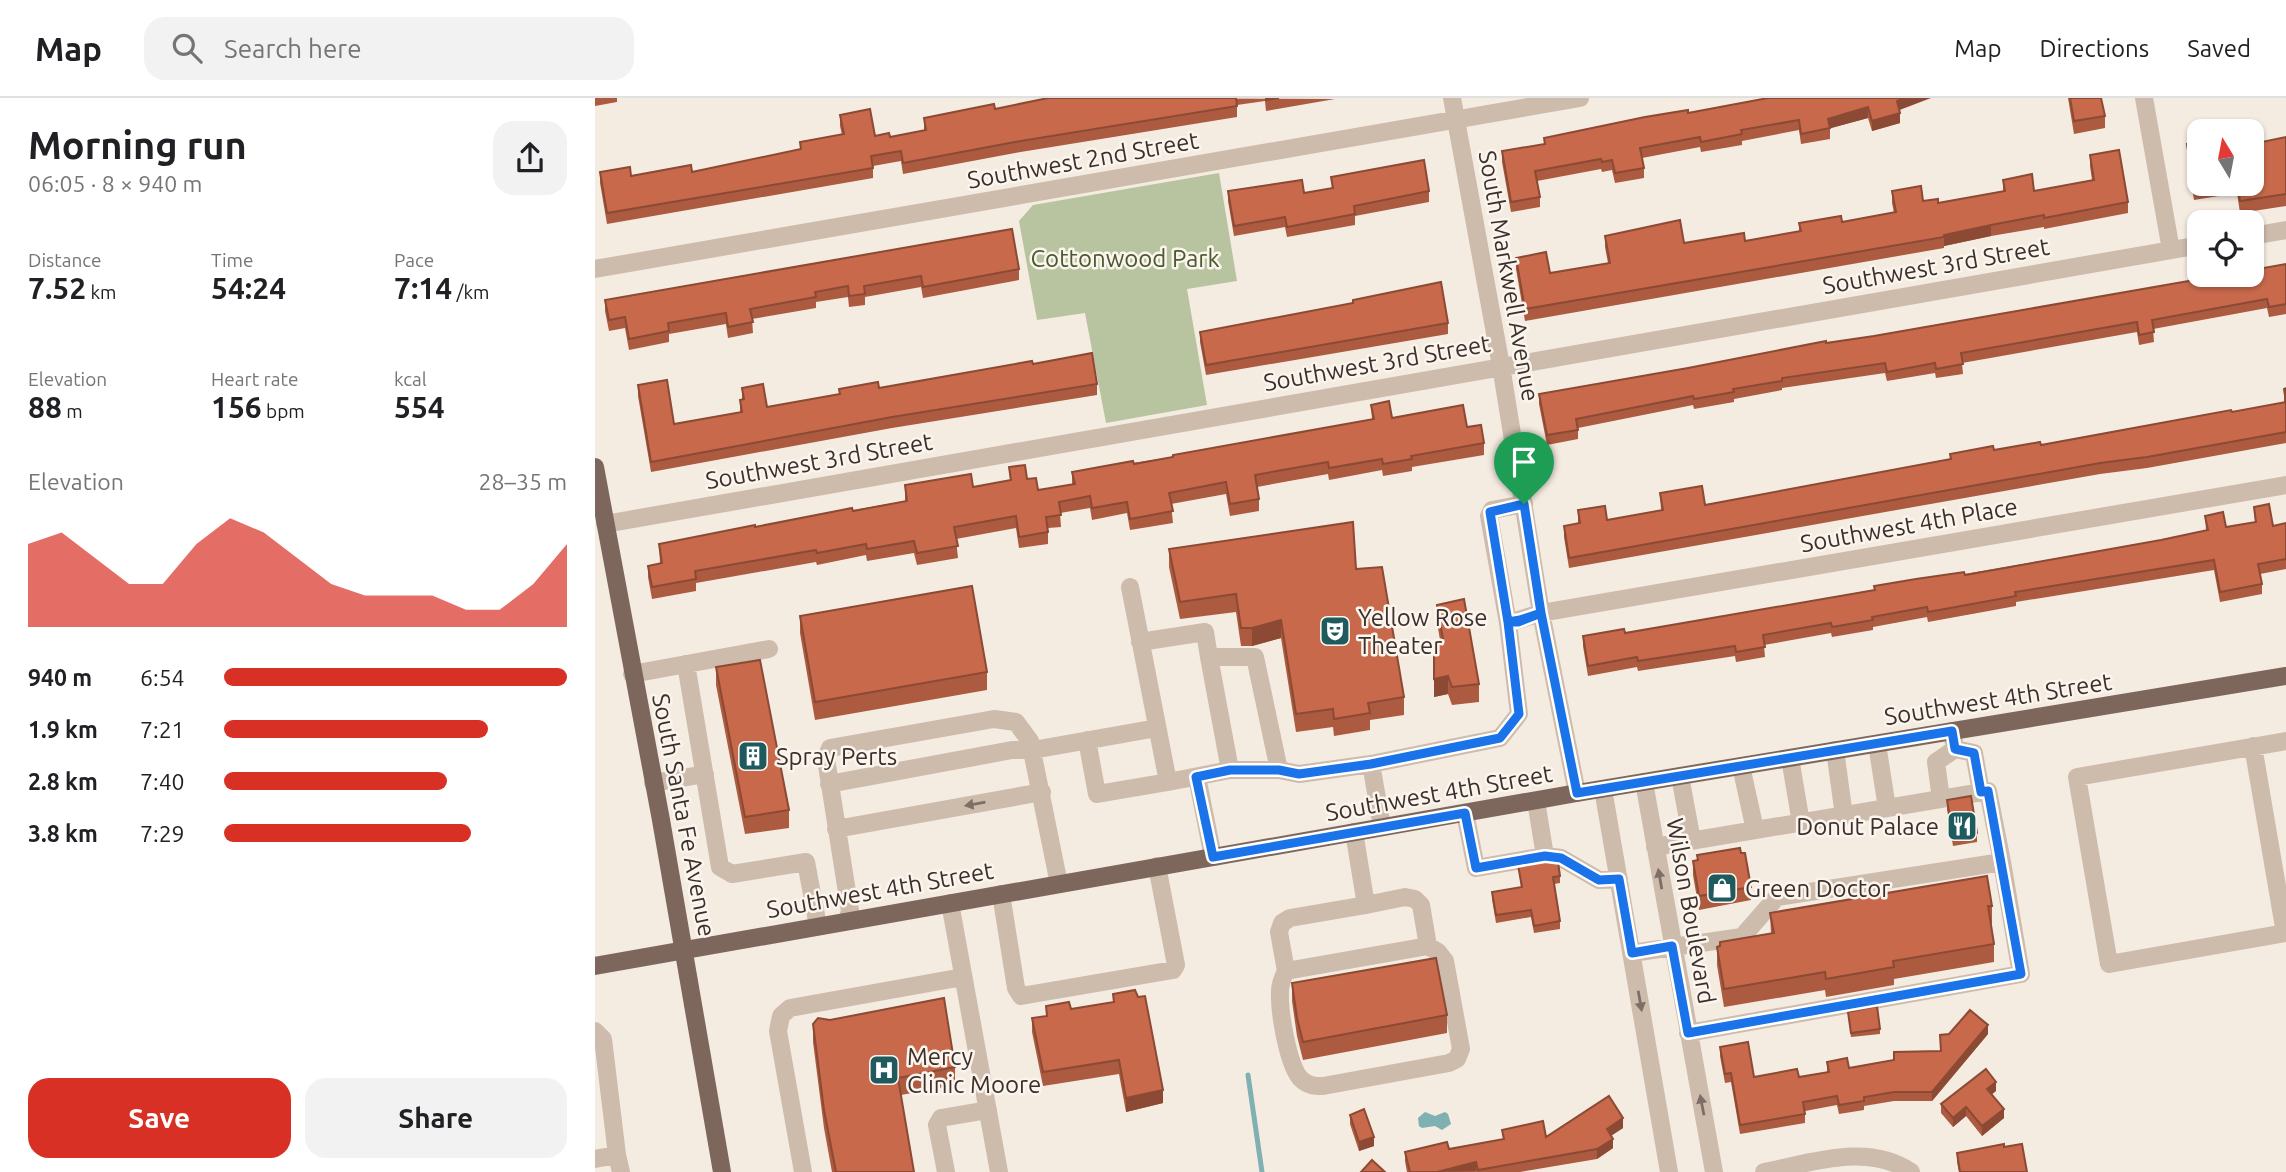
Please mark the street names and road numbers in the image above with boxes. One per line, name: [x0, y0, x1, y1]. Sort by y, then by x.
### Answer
street label: Southwest 2nd Street: [965, 126, 1201, 194]
street label: South Markwell Avenue: [1474, 148, 1544, 404]
street label: Southwest 3rd Street: [1821, 233, 2052, 299]
street label: Southwest 3rd Street: [1262, 330, 1493, 396]
street label: Southwest 3rd Street: [704, 428, 935, 494]
street label: Southwest 4th Place: [1798, 493, 2020, 557]
street label: Southwest 4th Street: [1882, 668, 2114, 730]
street label: South Santa Fe Avenue: [647, 691, 721, 939]
street label: Southwest 4th Street: [1323, 760, 1555, 826]
street label: Wilson Boulevard: [1661, 816, 1721, 1006]
street label: Southwest 4th Street: [764, 857, 996, 923]

